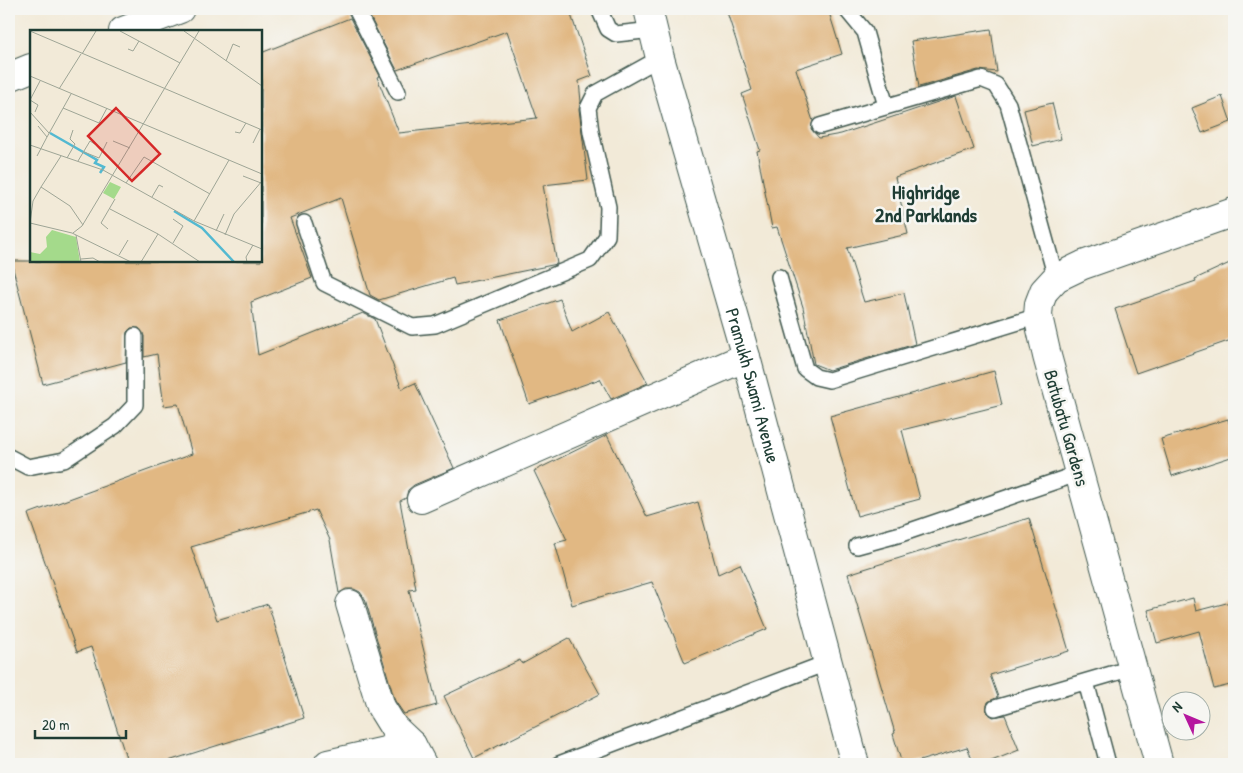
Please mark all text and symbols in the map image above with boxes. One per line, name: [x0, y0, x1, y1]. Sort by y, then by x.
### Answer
inset map: [30, 30, 262, 262]
district label: Highridge 2nd Parklands: [875, 178, 977, 228]
street label: Pramukh Swami Avenue: [720, 305, 787, 466]
street label: Batubatu Gardens: [1038, 367, 1096, 489]
north arrow: [1160, 690, 1210, 740]
text: N: [1167, 697, 1186, 716]
scale bar: [35, 708, 126, 740]
text: 20 m: [42, 714, 69, 735]

